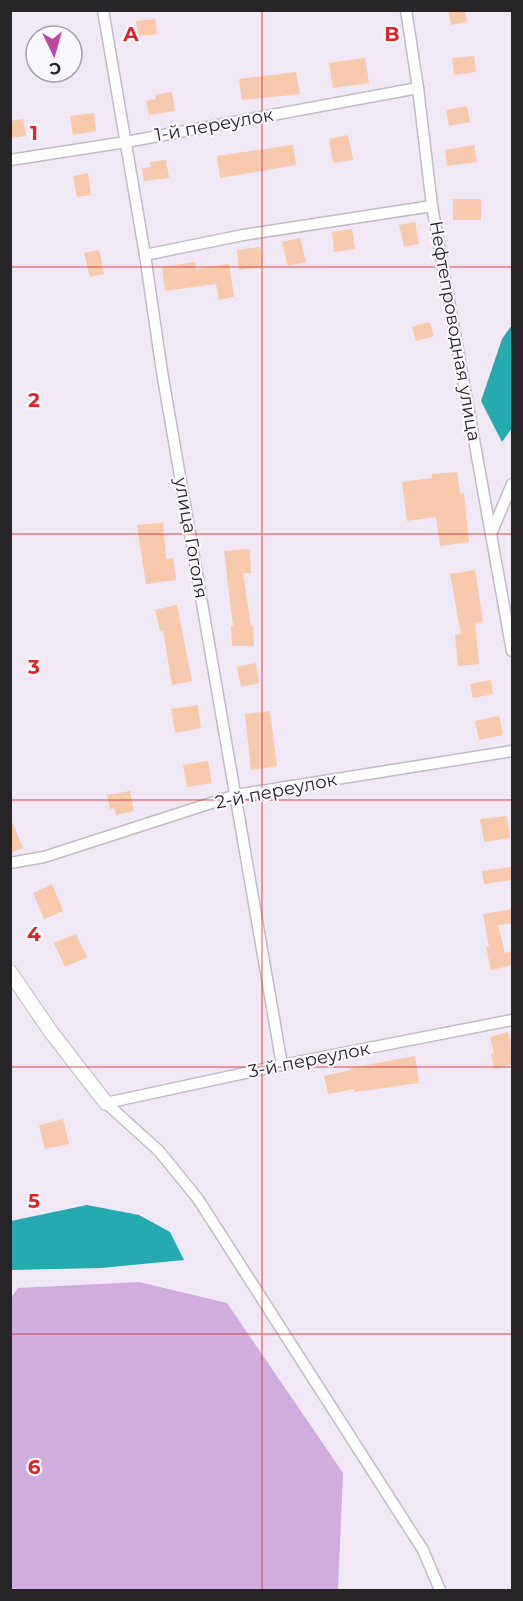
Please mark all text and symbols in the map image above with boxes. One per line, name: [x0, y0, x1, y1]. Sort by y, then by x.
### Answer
text: A: [122, 22, 139, 46]
text: B: [384, 22, 400, 46]
north arrow: [24, 24, 84, 84]
text: С: [48, 58, 62, 78]
street label: 1-й переулок: [153, 104, 275, 146]
text: 1: [30, 121, 38, 145]
street label: Нефтепроводная улица: [425, 219, 485, 443]
text: 2: [28, 388, 40, 412]
street label: улица Гоголя: [169, 475, 212, 600]
text: 3: [27, 655, 40, 679]
street label: 2-й переулок: [213, 768, 339, 814]
text: 4: [27, 922, 41, 946]
street label: 3-й переулок: [246, 1037, 372, 1083]
text: 5: [28, 1189, 40, 1213]
text: 6: [28, 1455, 41, 1479]

